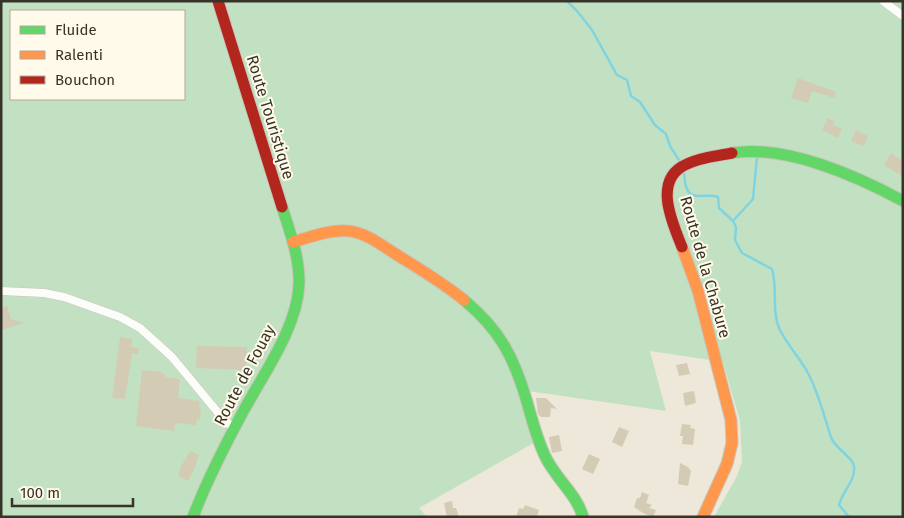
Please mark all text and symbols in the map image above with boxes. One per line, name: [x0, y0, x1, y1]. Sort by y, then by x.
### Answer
legend: [10, 10, 185, 100]
text: Fluide: [55, 21, 97, 39]
text: Ralenti: [55, 46, 103, 64]
street label: Route Touristique: [243, 53, 298, 181]
text: Bouchon: [55, 71, 115, 89]
street label: Route de la Chabure: [676, 194, 735, 340]
street label: Route de Fouay: [210, 321, 279, 429]
scale bar: [12, 476, 134, 508]
text: 100 m: [20, 484, 60, 502]

